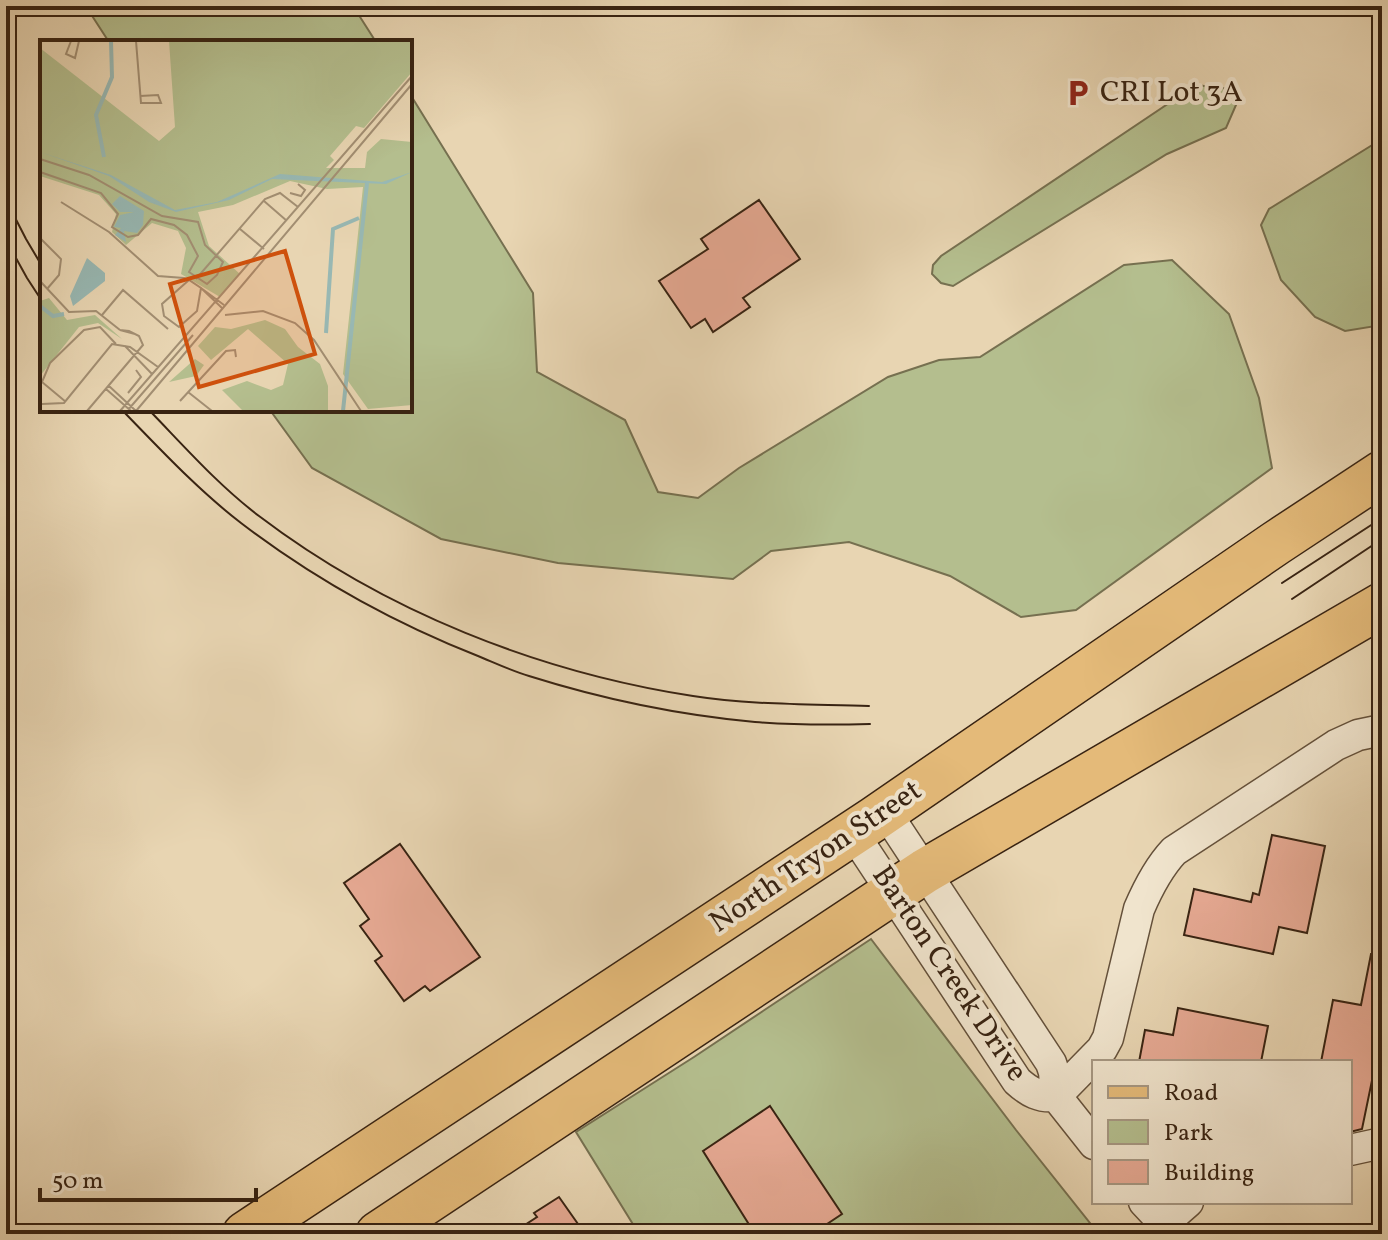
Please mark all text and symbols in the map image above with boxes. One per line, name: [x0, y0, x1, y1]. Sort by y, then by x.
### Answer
inset map: [40, 40, 412, 412]
place label: CRI Lot 3A: [1100, 72, 1243, 114]
parking icon: CRI Lot 3A: [1063, 78, 1093, 108]
street label: North Tryon Street: [702, 770, 930, 944]
street label: Barton Creek Drive: [861, 858, 1037, 1090]
legend: [1092, 1060, 1352, 1204]
text: Road: [1164, 1077, 1218, 1111]
text: Park: [1164, 1117, 1213, 1151]
scale bar: [40, 1152, 256, 1202]
text: Building: [1164, 1157, 1254, 1191]
text: 50 m: [52, 1165, 104, 1199]

